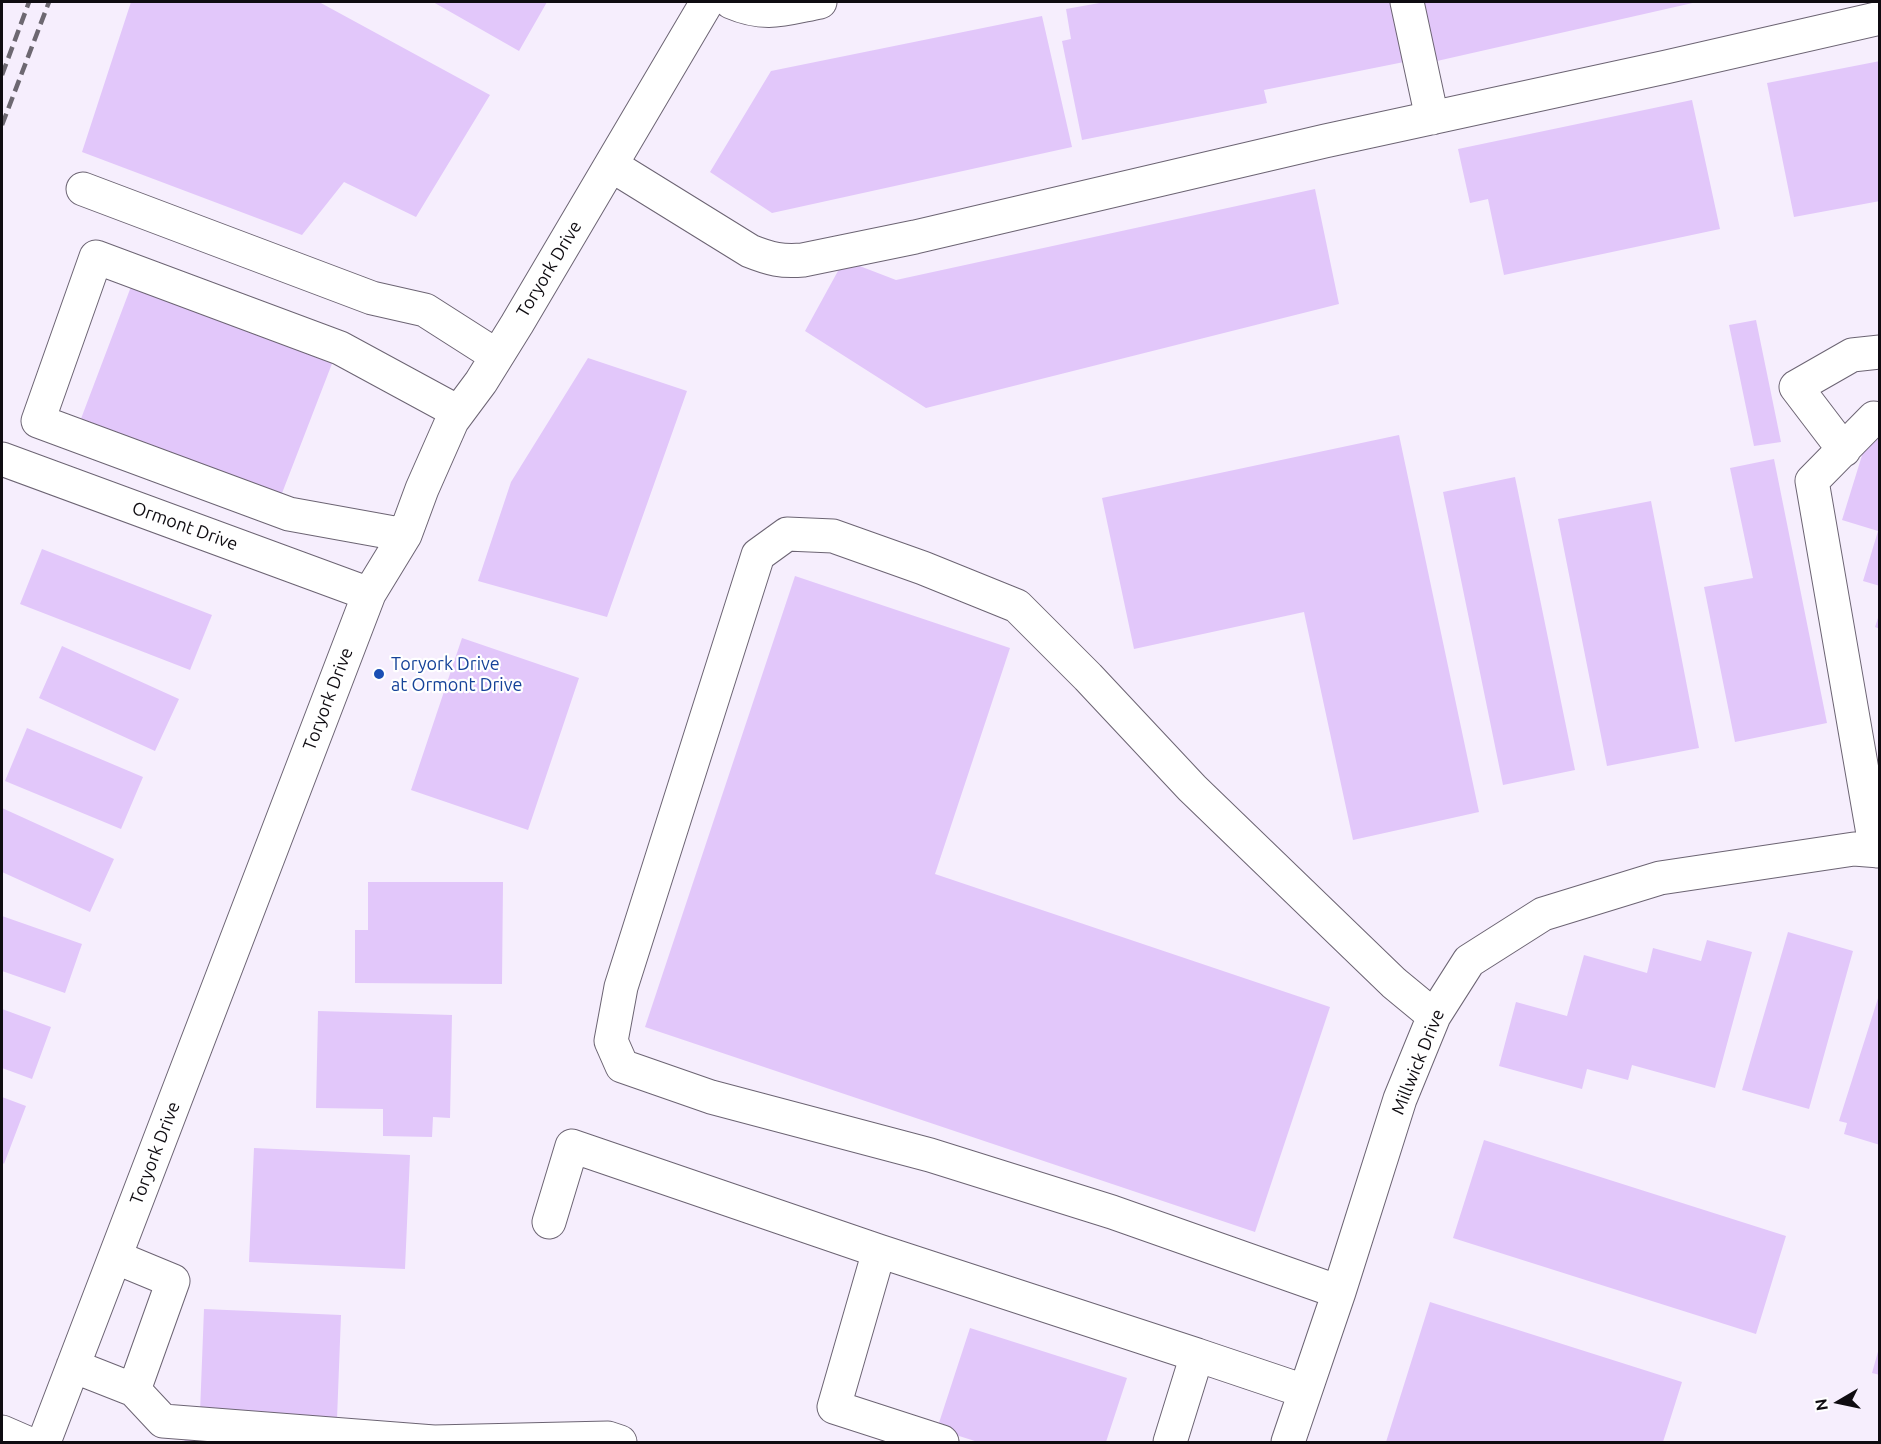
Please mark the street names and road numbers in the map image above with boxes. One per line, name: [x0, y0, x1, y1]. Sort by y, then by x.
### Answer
street label: Toryork Drive: [512, 217, 586, 321]
street label: Ormont Drive: [129, 497, 241, 555]
street label: Toryork Drive: [298, 644, 358, 754]
street label: Millwick Drive: [1387, 1006, 1449, 1118]
street label: Toryork Drive: [125, 1098, 185, 1208]

